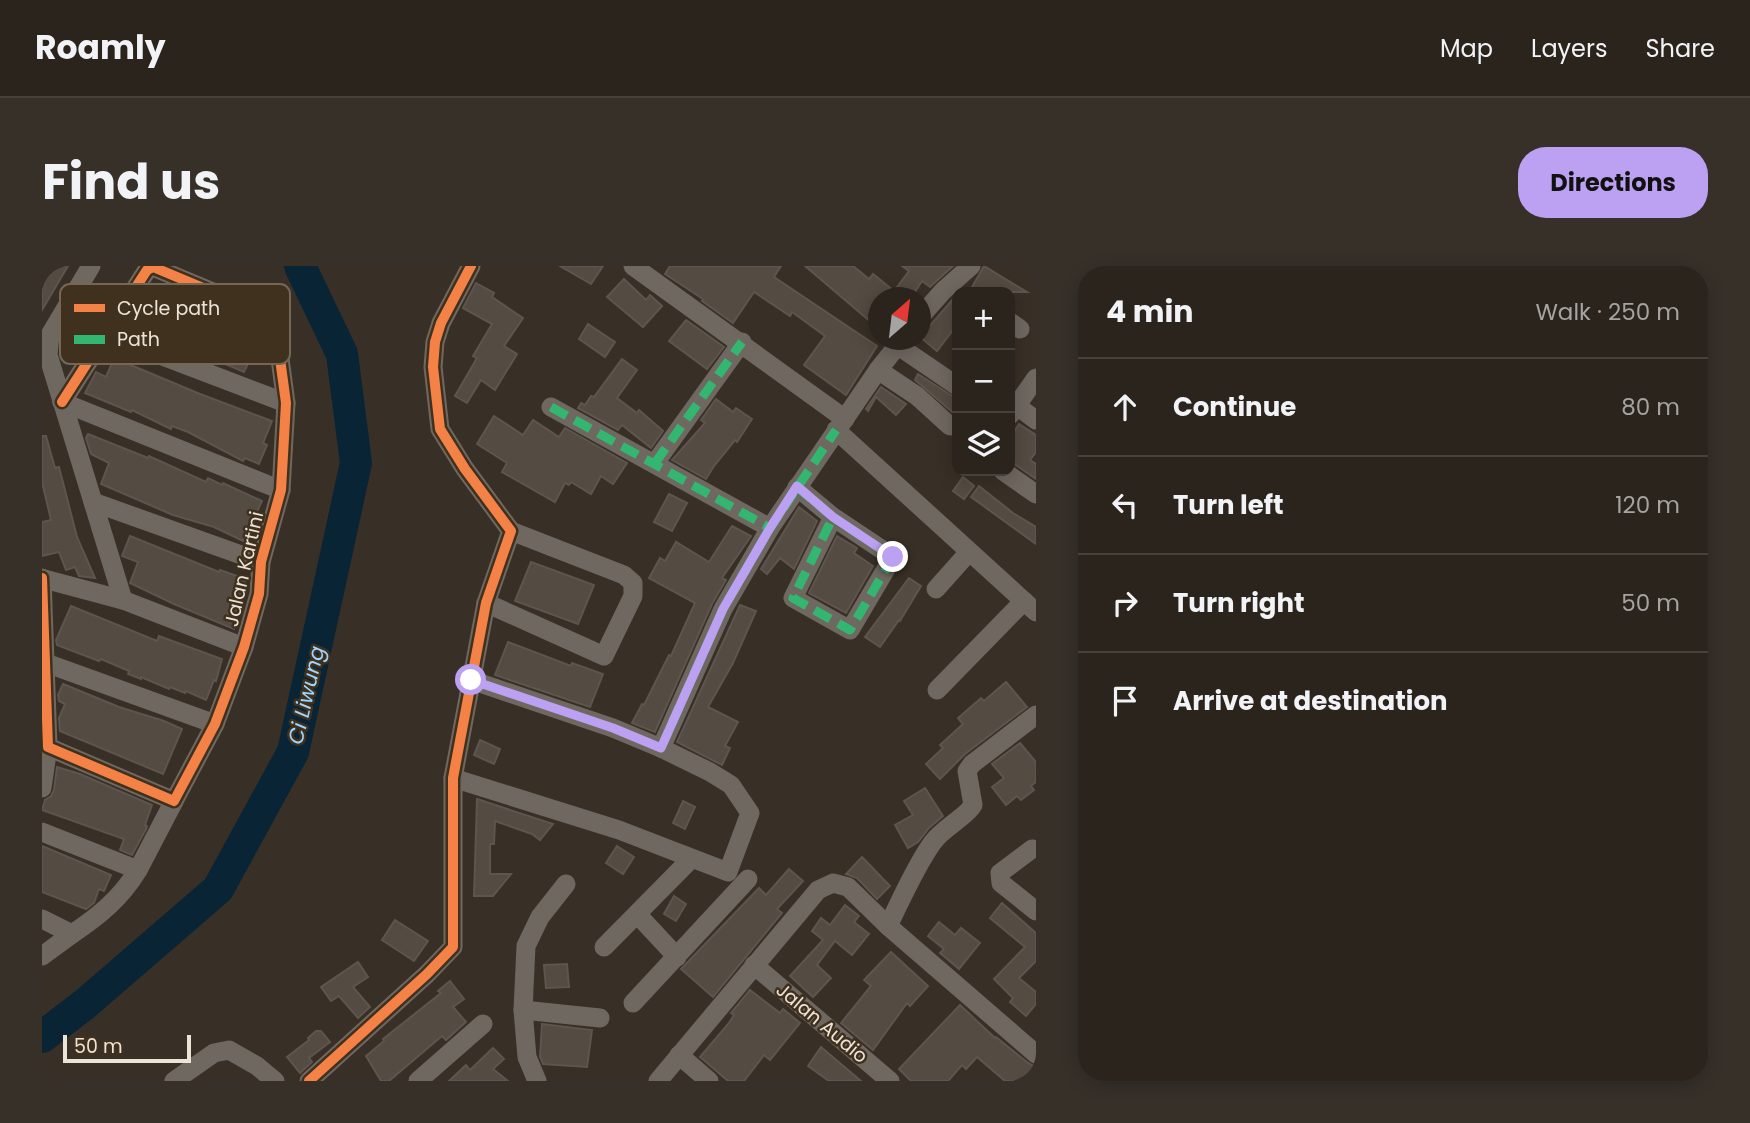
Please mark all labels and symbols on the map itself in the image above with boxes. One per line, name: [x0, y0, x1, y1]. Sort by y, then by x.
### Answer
legend: [60, 284, 290, 364]
north arrow: [868, 287, 931, 350]
text: Cycle path: [117, 295, 220, 322]
text: Path: [117, 326, 160, 353]
street label: Jalan Kartini: [218, 509, 270, 629]
route end: [877, 541, 908, 572]
water label: Ci Liwung: [281, 643, 331, 747]
route start: [455, 664, 486, 695]
street label: Jalan Audio: [770, 977, 874, 1069]
scale bar: [63, 1032, 191, 1064]

